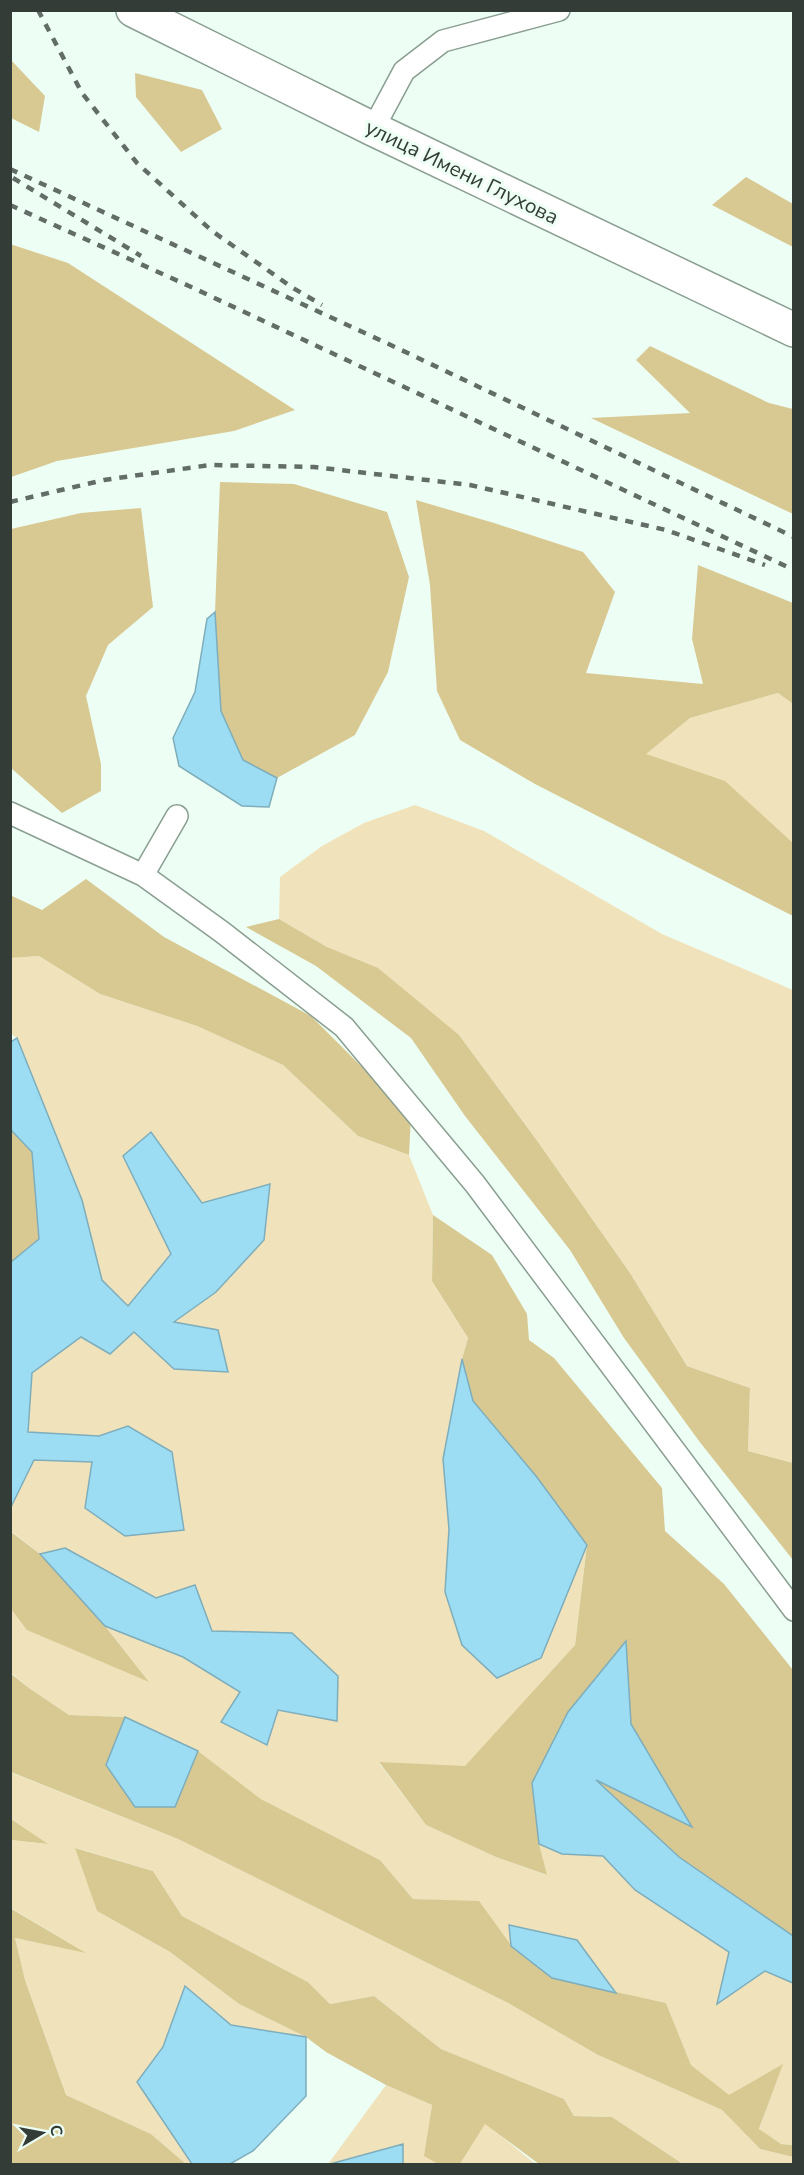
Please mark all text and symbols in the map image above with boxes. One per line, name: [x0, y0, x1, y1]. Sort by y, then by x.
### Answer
street label: улица Имени Глухова: [361, 113, 563, 231]
north arrow: [12, 2103, 72, 2163]
text: С: [44, 2123, 68, 2138]

